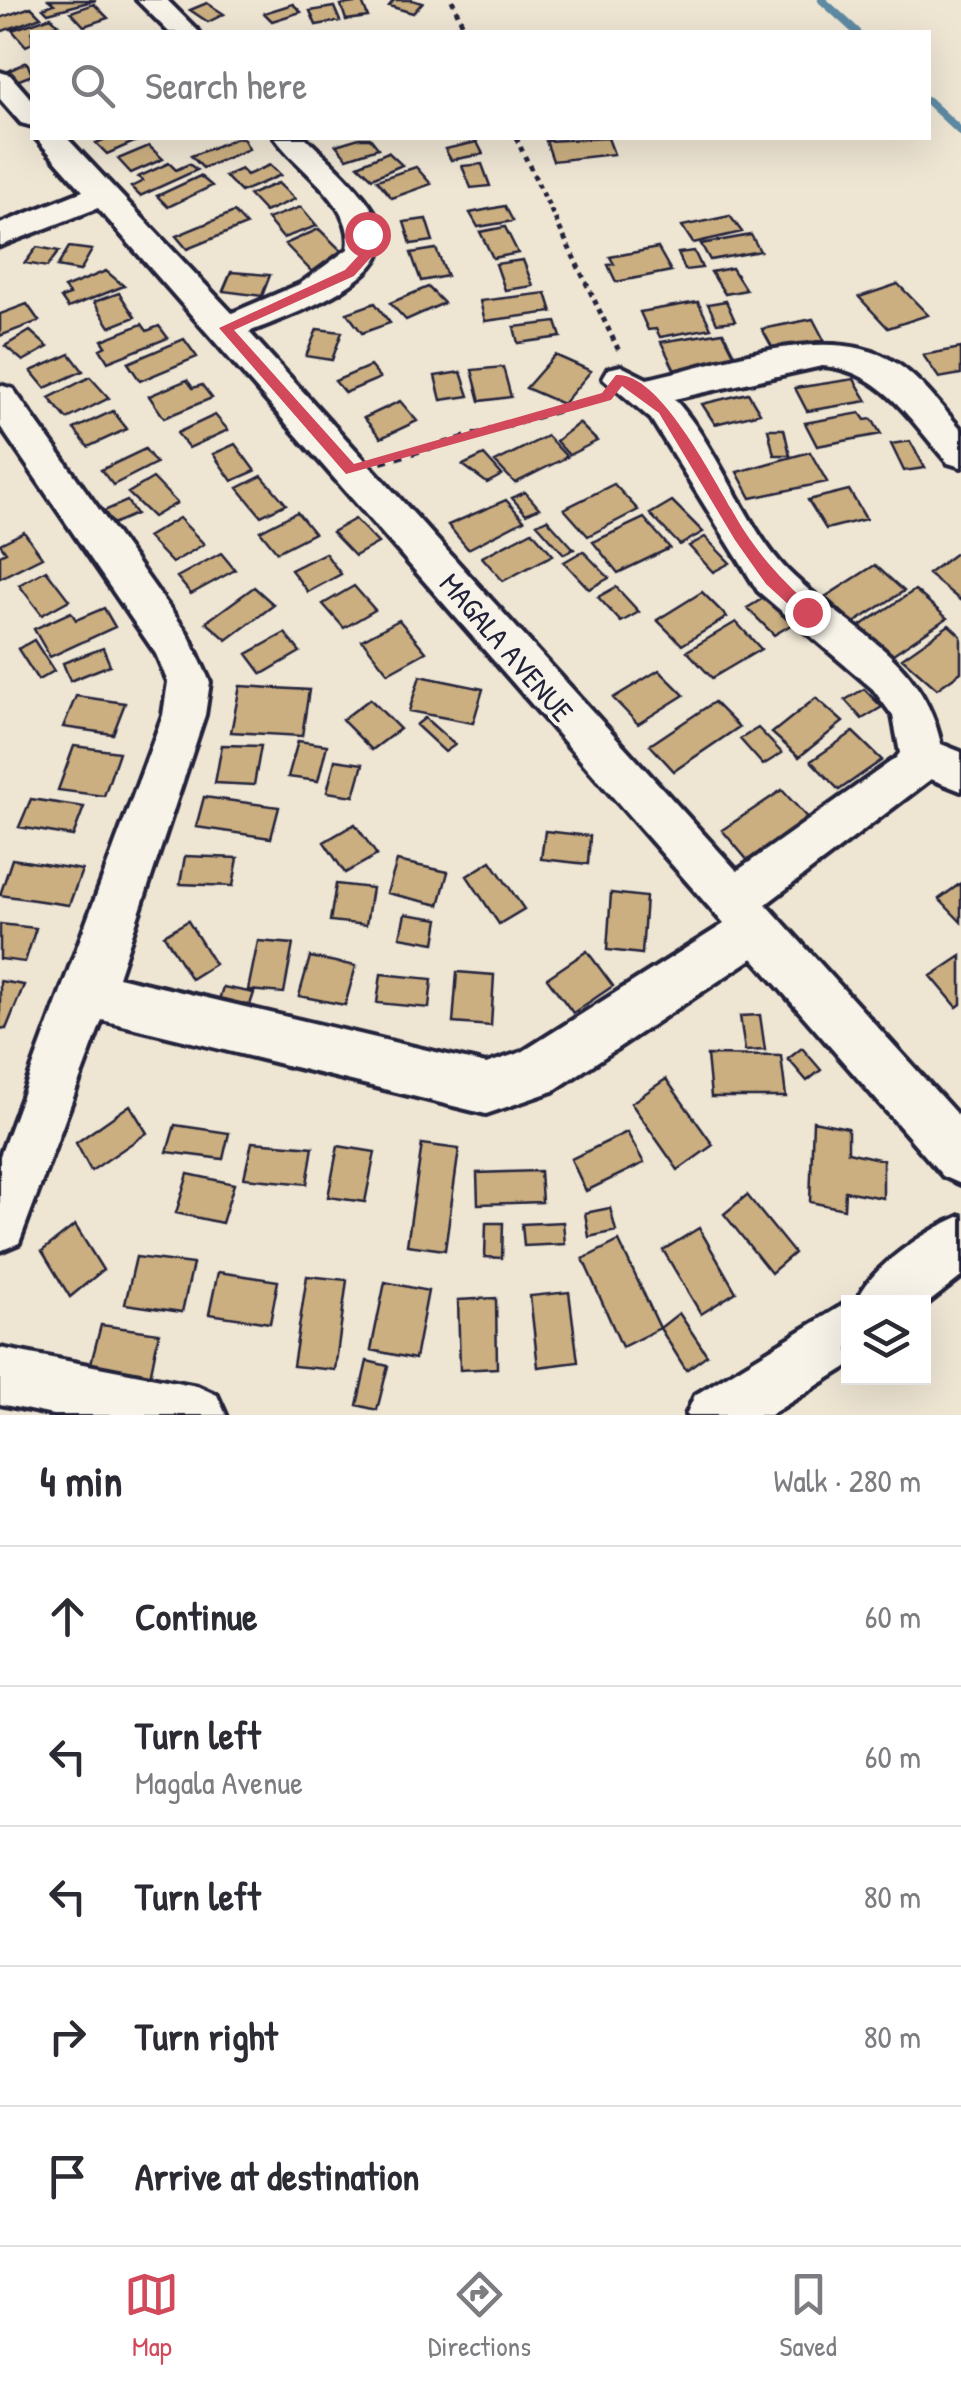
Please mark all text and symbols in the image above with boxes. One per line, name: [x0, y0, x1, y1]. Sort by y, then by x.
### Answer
search box: [30, 30, 931, 140]
icon: search: [65, 58, 120, 113]
text: Search here: [145, 59, 307, 111]
route start: [345, 212, 391, 258]
street label: MAGALA AVENUE: [431, 564, 583, 730]
route end: [785, 590, 831, 636]
map controls: [841, 1295, 931, 1385]
button: layers: [841, 1295, 931, 1385]
text: 4 min: [40, 1452, 122, 1509]
text: Walk · 280 m: [774, 1459, 921, 1502]
icon: ahead: [40, 1589, 95, 1644]
text: Continue: [135, 1590, 257, 1642]
text: 60 m: [865, 1595, 921, 1638]
text: Turn left: [135, 1709, 260, 1761]
icon: left: [40, 1729, 95, 1784]
text: 60 m: [865, 1735, 921, 1778]
text: Magala Avenue: [135, 1761, 303, 1804]
icon: left: [40, 1869, 95, 1924]
text: Turn left: [135, 1870, 260, 1922]
text: 80 m: [864, 1875, 921, 1918]
icon: right: [40, 2009, 95, 2064]
text: Turn right: [135, 2010, 278, 2062]
text: 80 m: [864, 2015, 921, 2058]
icon: arrive: [40, 2149, 95, 2204]
text: Arrive at destination: [135, 2150, 419, 2202]
tab: Map: [124, 2267, 179, 2365]
tab: Directions: [428, 2267, 531, 2365]
tab: Saved: [780, 2267, 837, 2365]

